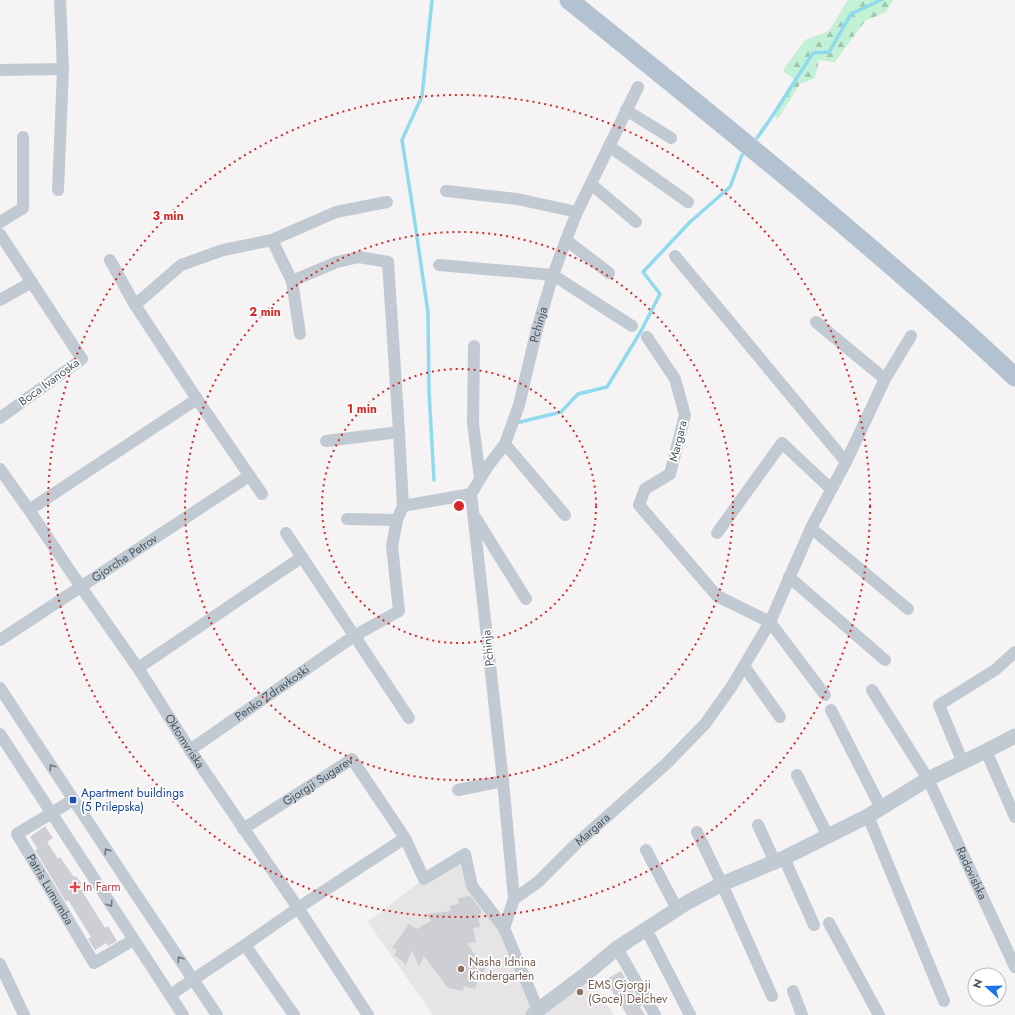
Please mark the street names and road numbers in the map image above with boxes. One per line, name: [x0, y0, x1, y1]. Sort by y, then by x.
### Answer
street label: Pchinja: [525, 304, 552, 344]
street label: Boca Ivanoska: [15, 354, 83, 410]
street label: Margara: [664, 418, 692, 464]
street label: Gjorche Petrov: [88, 529, 162, 586]
street label: Pchinja: [477, 629, 499, 667]
street label: Penko Zdravkoski: [231, 661, 313, 725]
street label: Oktomvriska: [160, 710, 209, 772]
street label: Gjorgji Sugarev: [279, 751, 357, 810]
street label: Margara: [571, 808, 614, 850]
street label: Radovishka: [952, 844, 992, 903]
street label: Patris Lumumba: [22, 851, 78, 928]

